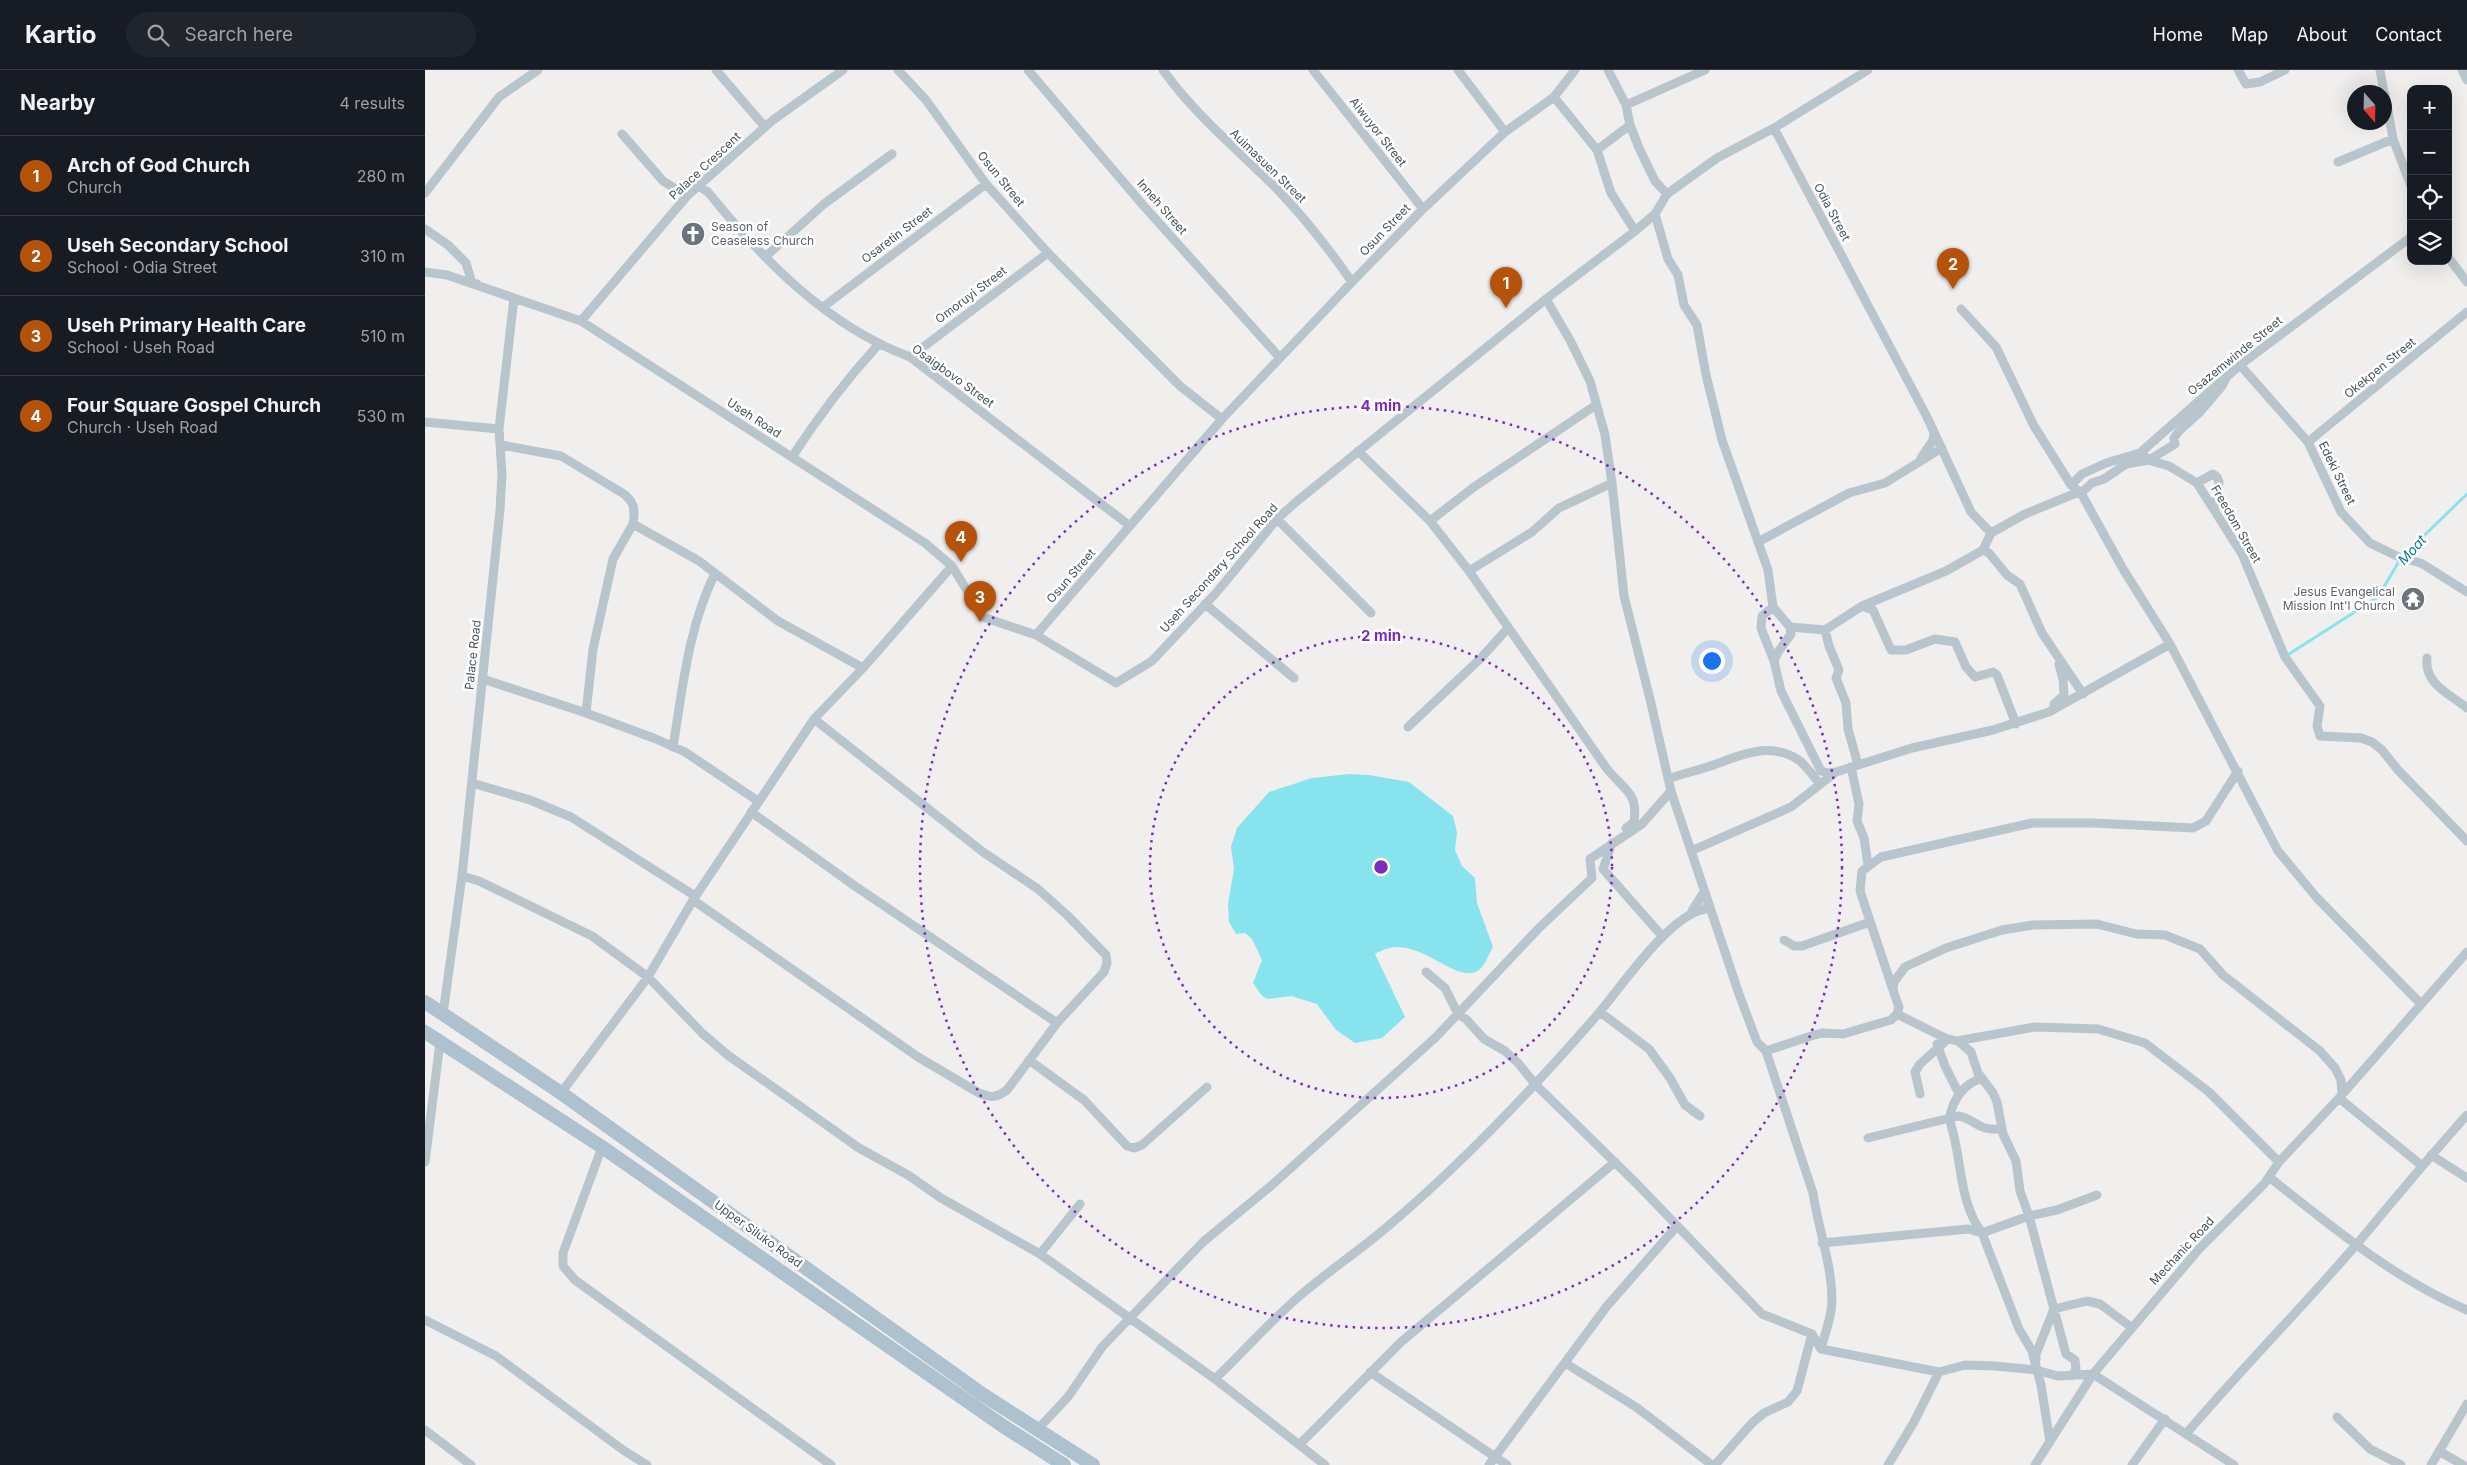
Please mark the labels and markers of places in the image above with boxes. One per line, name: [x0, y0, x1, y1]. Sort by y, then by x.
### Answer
place label: Season of Ceaseless Church: [711, 219, 814, 248]
church icon: Season of Ceaseless Church: [680, 221, 706, 247]
pin: 2: [1937, 248, 1969, 289]
pin: 1: [1490, 267, 1522, 308]
pin: 4: [945, 521, 977, 562]
pin: 3: [964, 581, 996, 622]
place label: Jesus Evangelical Mission Int'l Church: [2283, 584, 2395, 613]
temple icon: Jesus Evangelical Mission Int'l Church: [2400, 586, 2426, 612]
centre of rings: [1372, 858, 1390, 876]

